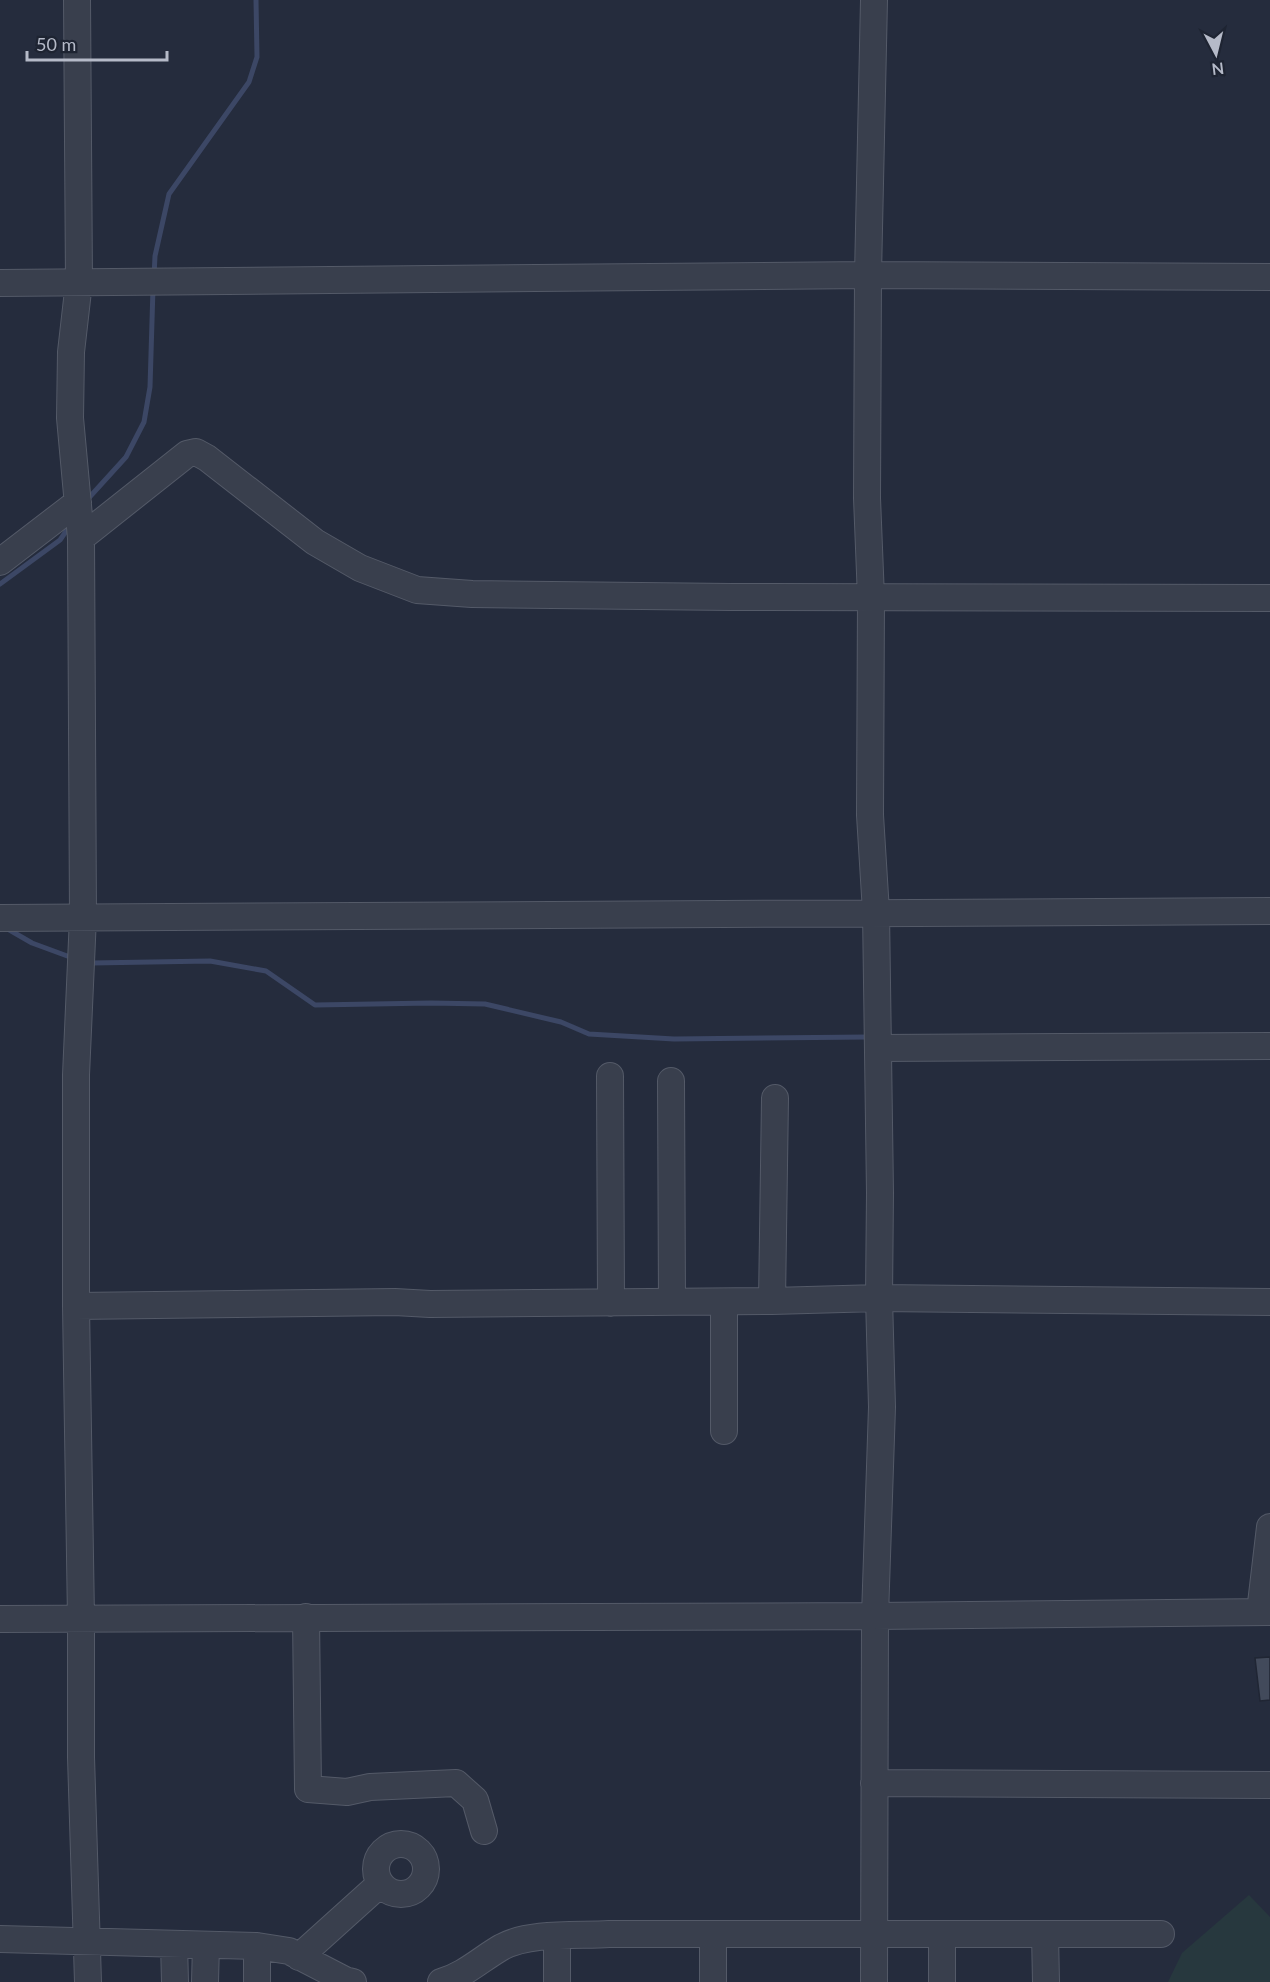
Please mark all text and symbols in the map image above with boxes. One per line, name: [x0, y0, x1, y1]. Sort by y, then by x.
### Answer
scale bar: [27, 24, 166, 62]
north arrow: [1186, 24, 1246, 84]
text: 50 m: [36, 33, 76, 55]
text: N: [1211, 59, 1225, 80]

